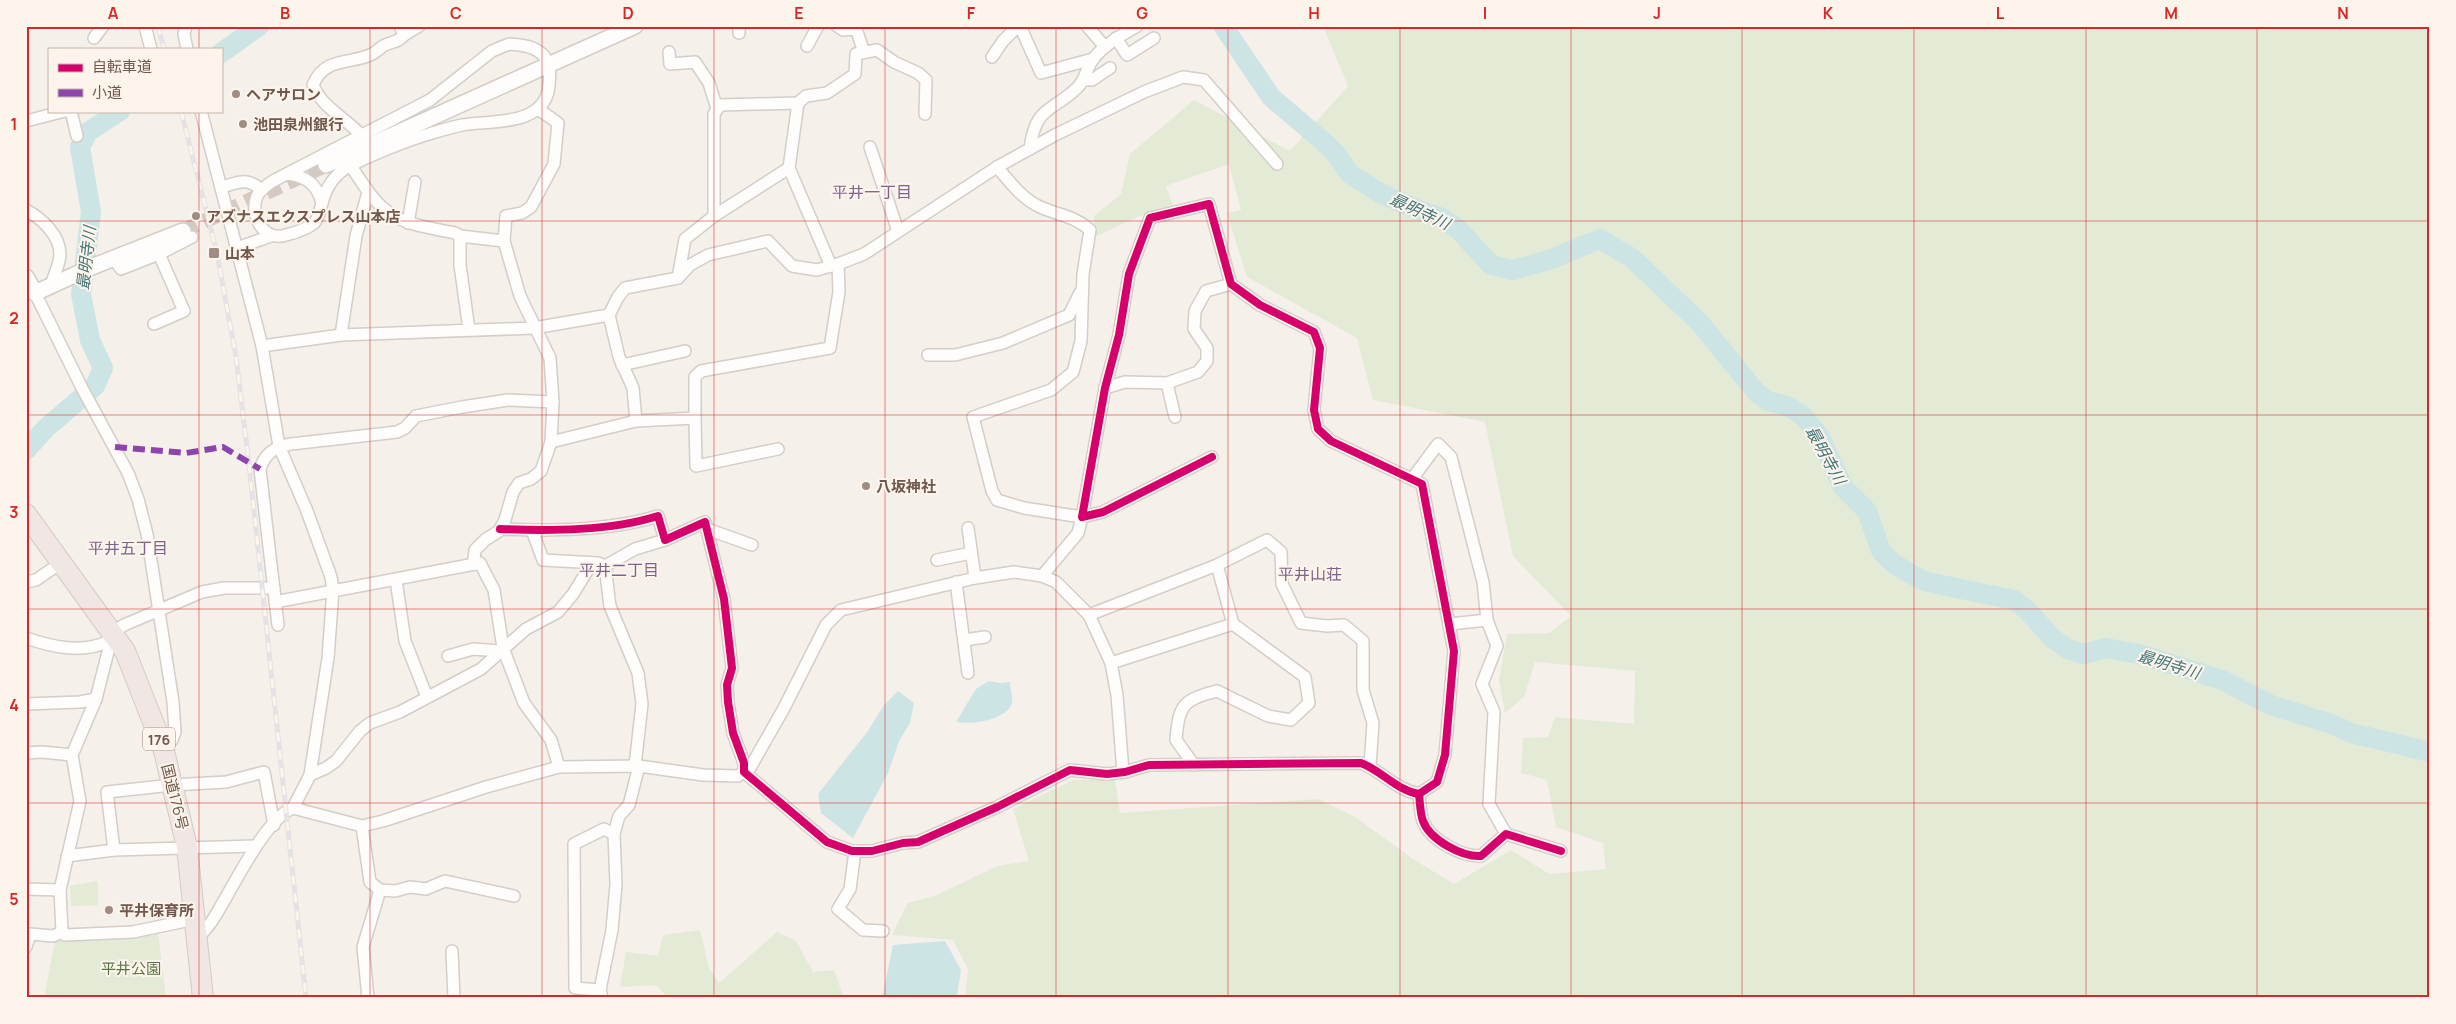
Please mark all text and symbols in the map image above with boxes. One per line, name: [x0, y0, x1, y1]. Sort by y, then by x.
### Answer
text: A: [108, 2, 119, 24]
text: B: [280, 2, 290, 24]
text: C: [450, 2, 462, 24]
text: D: [622, 2, 634, 24]
text: E: [794, 2, 804, 24]
text: F: [967, 2, 976, 24]
text: G: [1136, 2, 1148, 24]
text: H: [1308, 2, 1320, 24]
text: I: [1483, 2, 1487, 24]
text: J: [1653, 2, 1661, 24]
text: K: [1823, 2, 1834, 24]
text: L: [1996, 2, 2005, 24]
text: M: [2164, 2, 2178, 24]
text: N: [2337, 2, 2349, 24]
legend: [48, 48, 222, 112]
text: 自転車道: [92, 56, 152, 77]
text: 小道: [92, 82, 122, 103]
place label: ヘアサロン: [246, 84, 321, 105]
marker: ヘアサロン: [230, 88, 242, 100]
text: 1: [10, 113, 18, 135]
place label: 池田泉州銀行: [253, 114, 343, 135]
marker: 池田泉州銀行: [237, 118, 249, 130]
district label: 平井一丁目: [832, 181, 912, 203]
water label: 最明寺川: [1386, 188, 1455, 235]
place label: アズナスエクスプレス山本店: [206, 206, 401, 227]
marker: アズナスエクスプレス山本店: [190, 210, 202, 222]
water label: 最明寺川: [72, 223, 100, 291]
place label: 山本: [225, 243, 255, 264]
marker: 山本: [207, 246, 221, 260]
text: 2: [9, 307, 19, 329]
water label: 最明寺川: [1801, 422, 1852, 490]
place label: 八坂神社: [876, 476, 936, 497]
marker: 八坂神社: [860, 480, 872, 492]
text: 3: [9, 501, 19, 523]
district label: 平井五丁目: [88, 537, 168, 559]
district label: 平井二丁目: [579, 559, 659, 581]
district label: 平井山荘: [1278, 563, 1342, 585]
water label: 最明寺川: [2135, 644, 2205, 684]
text: 4: [9, 694, 19, 716]
road number: 176: [143, 728, 175, 751]
street label: 国道176号: [157, 762, 193, 832]
text: 5: [9, 888, 19, 910]
place label: 平井保育所: [119, 900, 194, 921]
marker: 平井保育所: [103, 904, 115, 916]
park label: 平井公園: [101, 958, 161, 979]

